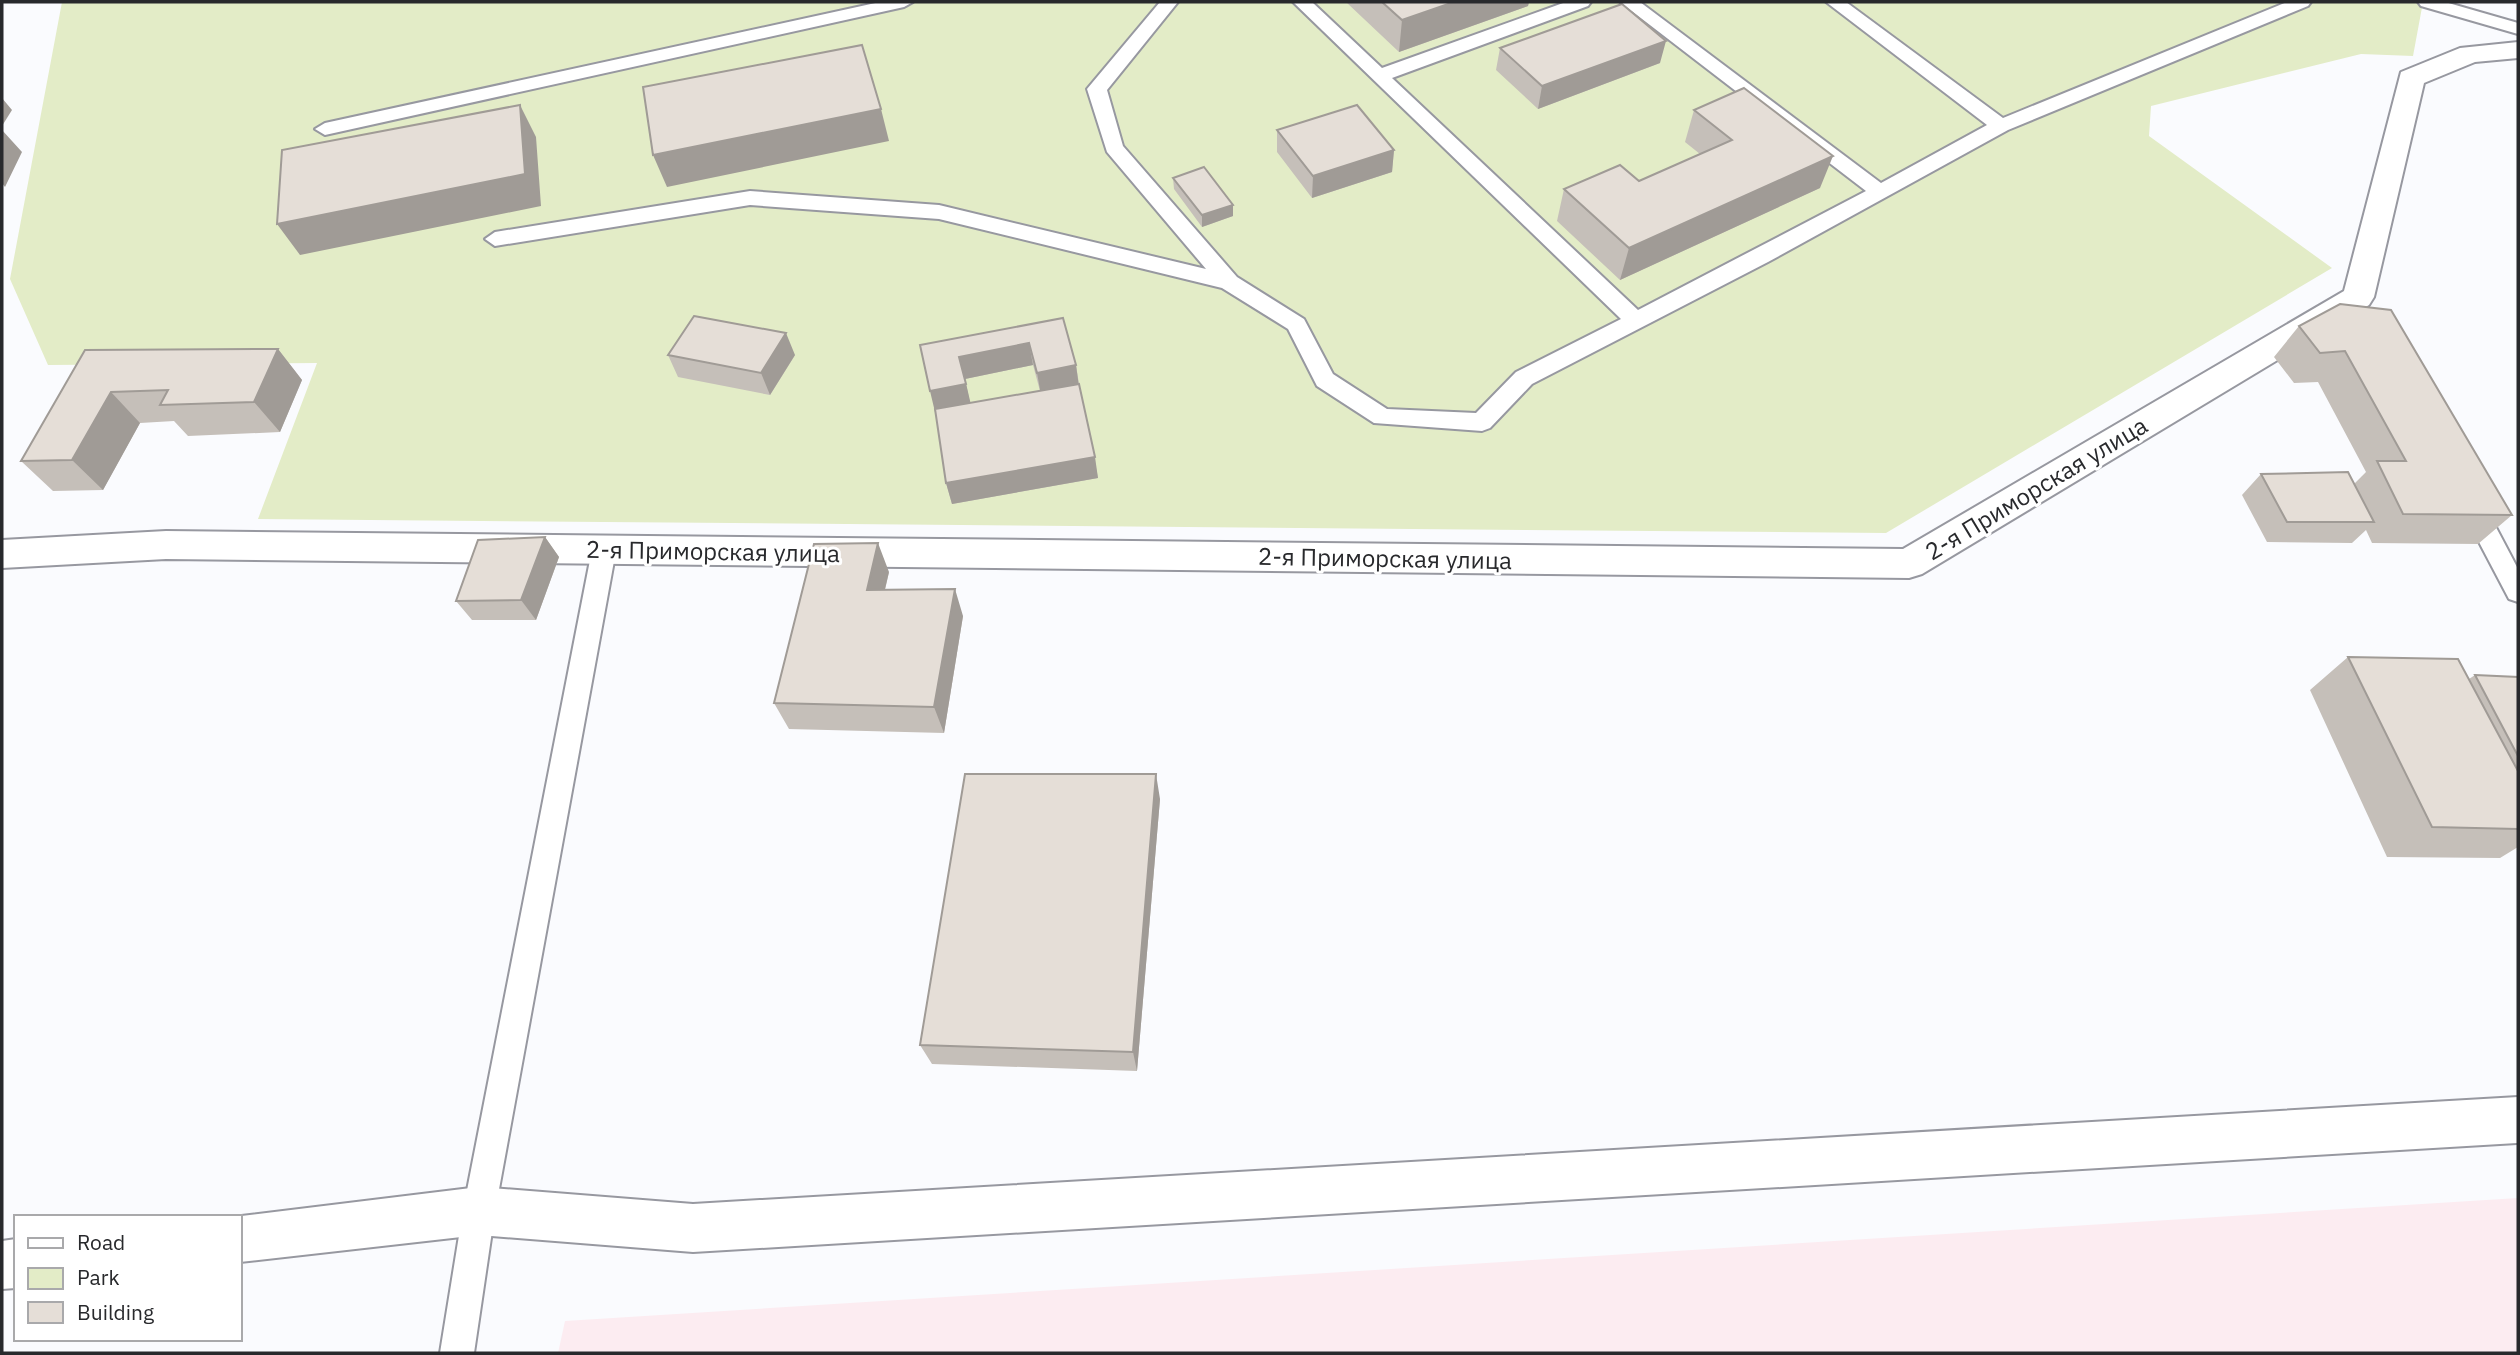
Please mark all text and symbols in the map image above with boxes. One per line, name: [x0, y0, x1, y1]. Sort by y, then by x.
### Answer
street label: 2-я Приморская улица: [1919, 409, 2153, 567]
street label: 2-я Приморская улица: [586, 533, 840, 569]
street label: 2-я Приморская улица: [1258, 540, 1512, 576]
legend: [14, 1215, 242, 1341]
text: Road: [77, 1228, 125, 1256]
text: Park: [77, 1263, 120, 1291]
text: Building: [77, 1298, 154, 1326]

